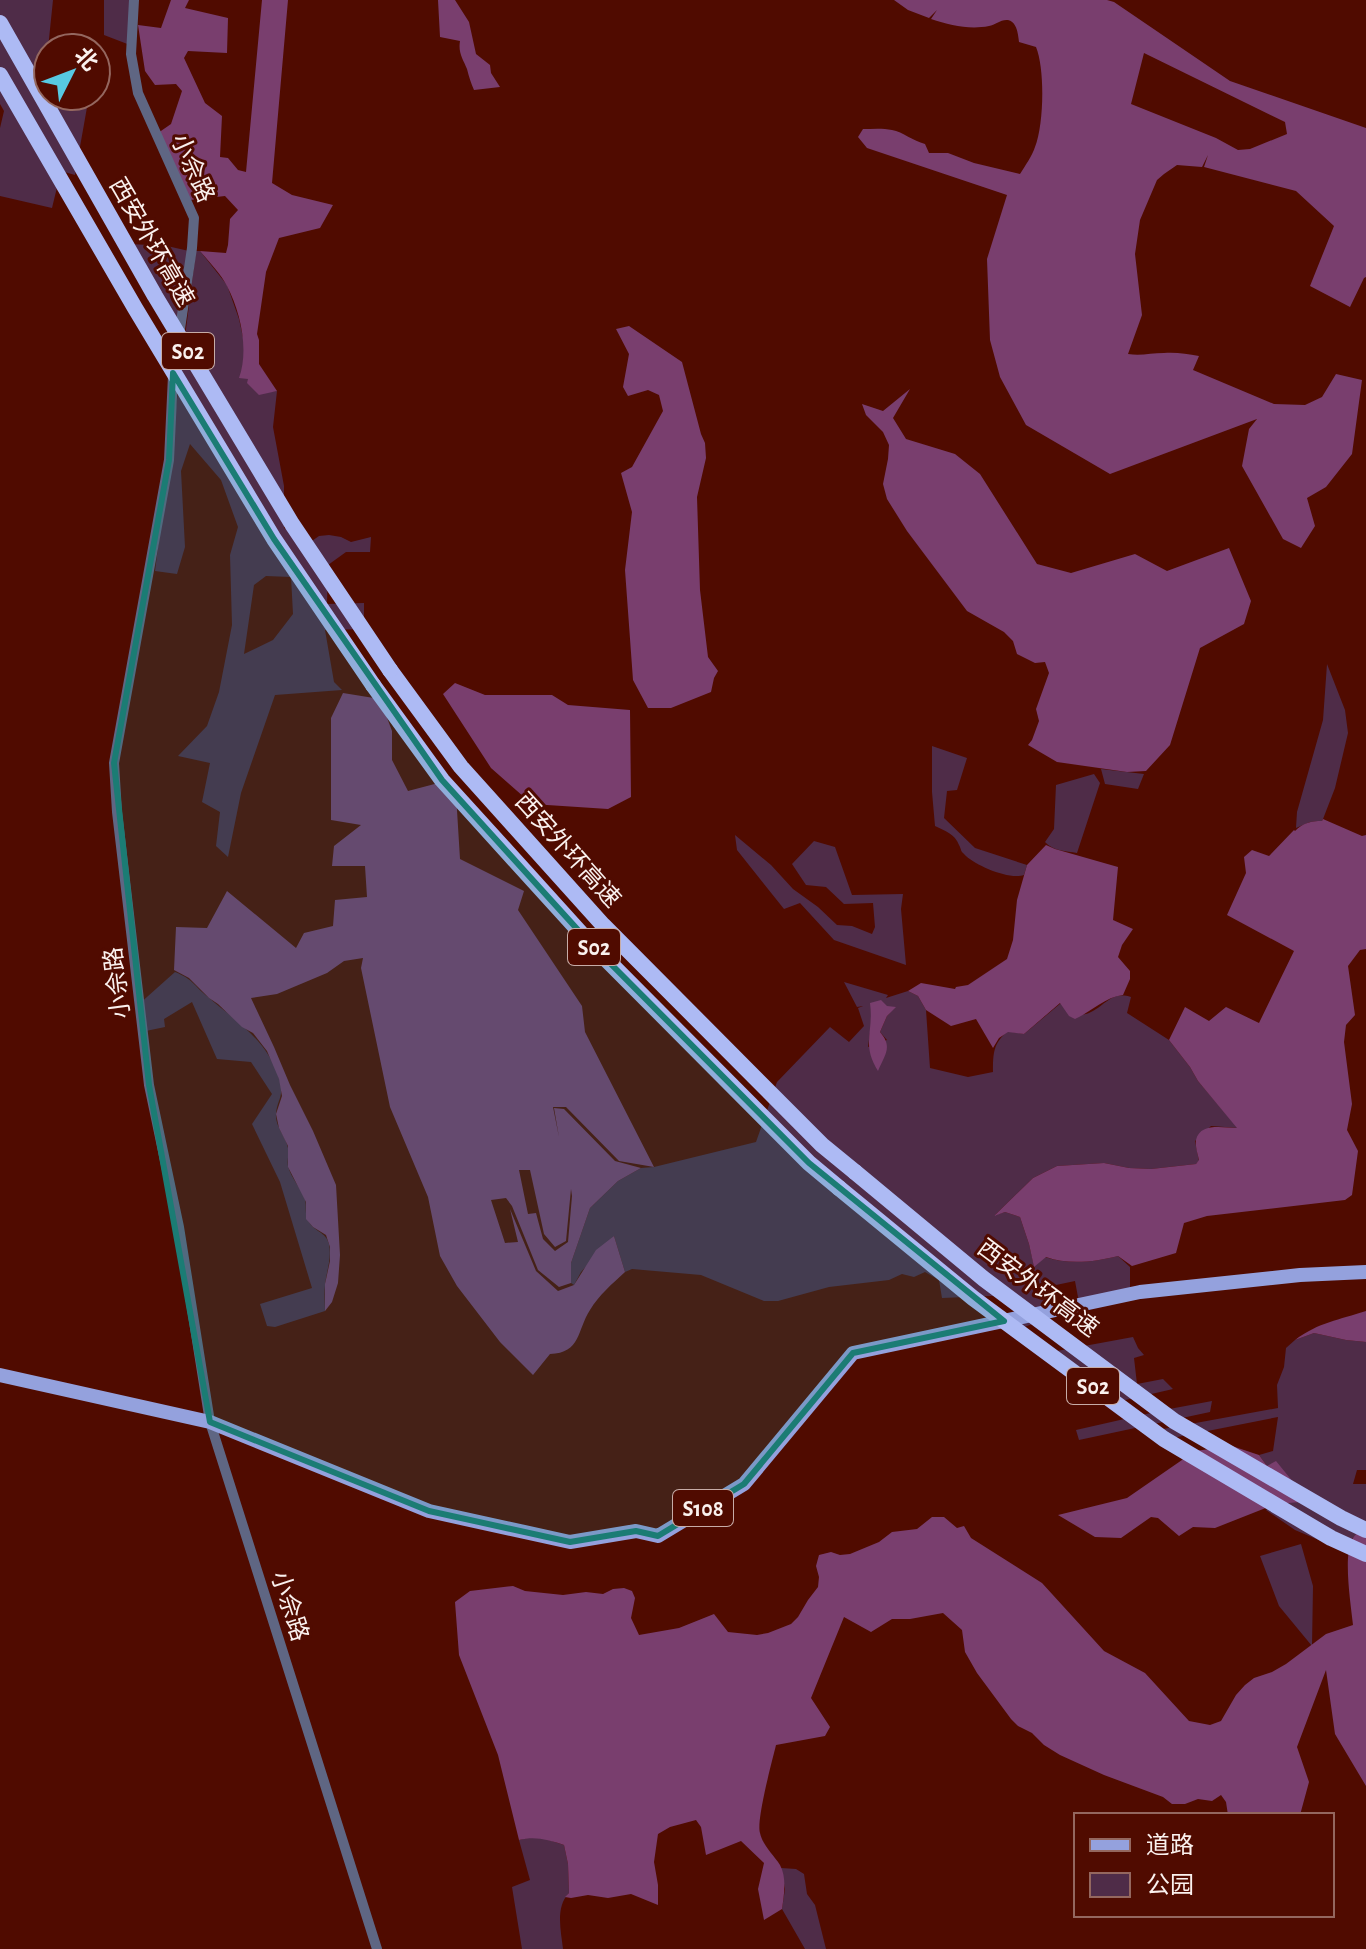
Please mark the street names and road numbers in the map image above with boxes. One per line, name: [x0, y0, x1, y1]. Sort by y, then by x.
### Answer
street label: 小佘路: [166, 130, 220, 206]
street label: 西安外环高速: [105, 173, 199, 311]
road number: S02: [162, 333, 214, 369]
street label: 西安外环高速: [510, 788, 626, 912]
road number: S02: [568, 929, 620, 965]
street label: 小佘路: [100, 946, 134, 1020]
street label: 西安外环高速: [973, 1234, 1103, 1342]
road number: S02: [1067, 1368, 1119, 1404]
road number: S108: [673, 1490, 733, 1526]
street label: 小佘路: [267, 1568, 313, 1644]

